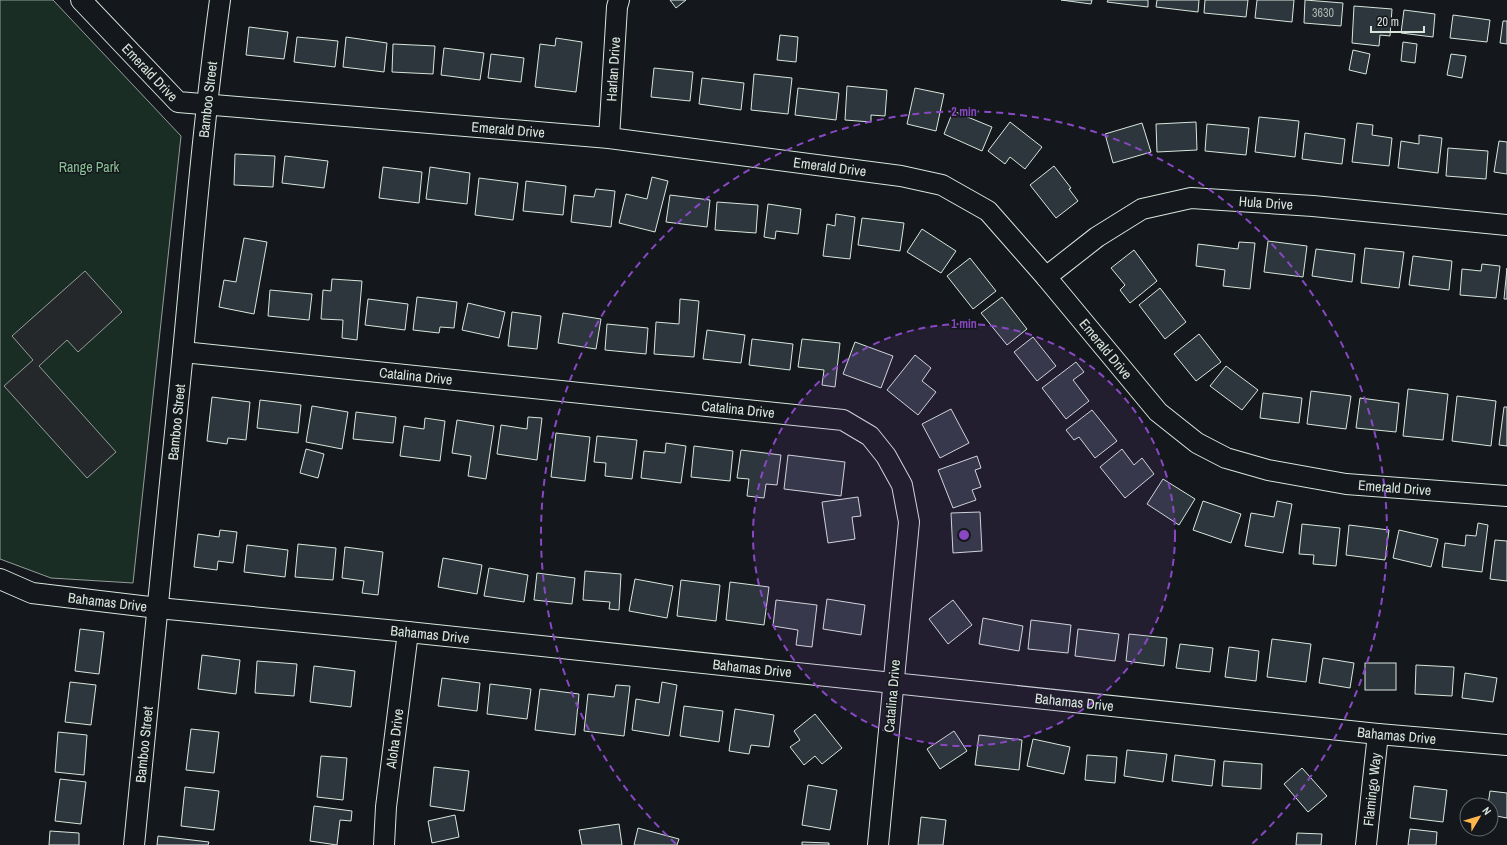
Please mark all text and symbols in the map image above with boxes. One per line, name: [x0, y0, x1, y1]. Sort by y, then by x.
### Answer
house number: 3630: [1312, 5, 1334, 21]
scale bar: [1371, 8, 1424, 34]
text: 20 m: [1377, 14, 1399, 30]
street label: Harlan Drive: [602, 36, 624, 102]
street label: Emerald Drive: [118, 40, 182, 105]
street label: Bamboo Street: [195, 60, 221, 139]
text: 2 min: [951, 104, 977, 120]
street label: Emerald Drive: [471, 118, 545, 142]
street label: Emerald Drive: [792, 153, 867, 180]
park label: Range Park: [59, 158, 120, 176]
street label: Hula Drive: [1238, 192, 1293, 214]
street label: Emerald Drive: [1075, 315, 1136, 383]
text: 1 min: [951, 316, 977, 332]
street label: Catalina Drive: [378, 363, 453, 389]
street label: Bamboo Street: [164, 383, 189, 461]
street label: Catalina Drive: [701, 396, 776, 422]
street label: Emerald Drive: [1357, 476, 1432, 499]
centre of rings: [957, 528, 971, 542]
street label: Bahamas Drive: [67, 588, 148, 616]
street label: Bahamas Drive: [390, 621, 470, 647]
street label: Bahamas Drive: [712, 655, 792, 681]
street label: Catalina Drive: [880, 659, 904, 733]
street label: Bahamas Drive: [1034, 689, 1115, 715]
street label: Bamboo Street: [131, 705, 157, 784]
street label: Aloha Drive: [382, 708, 407, 771]
street label: Bahamas Drive: [1356, 723, 1437, 748]
street label: Flamingo Way: [1359, 751, 1385, 827]
north arrow: [1459, 797, 1499, 837]
text: N: [1479, 804, 1494, 818]

